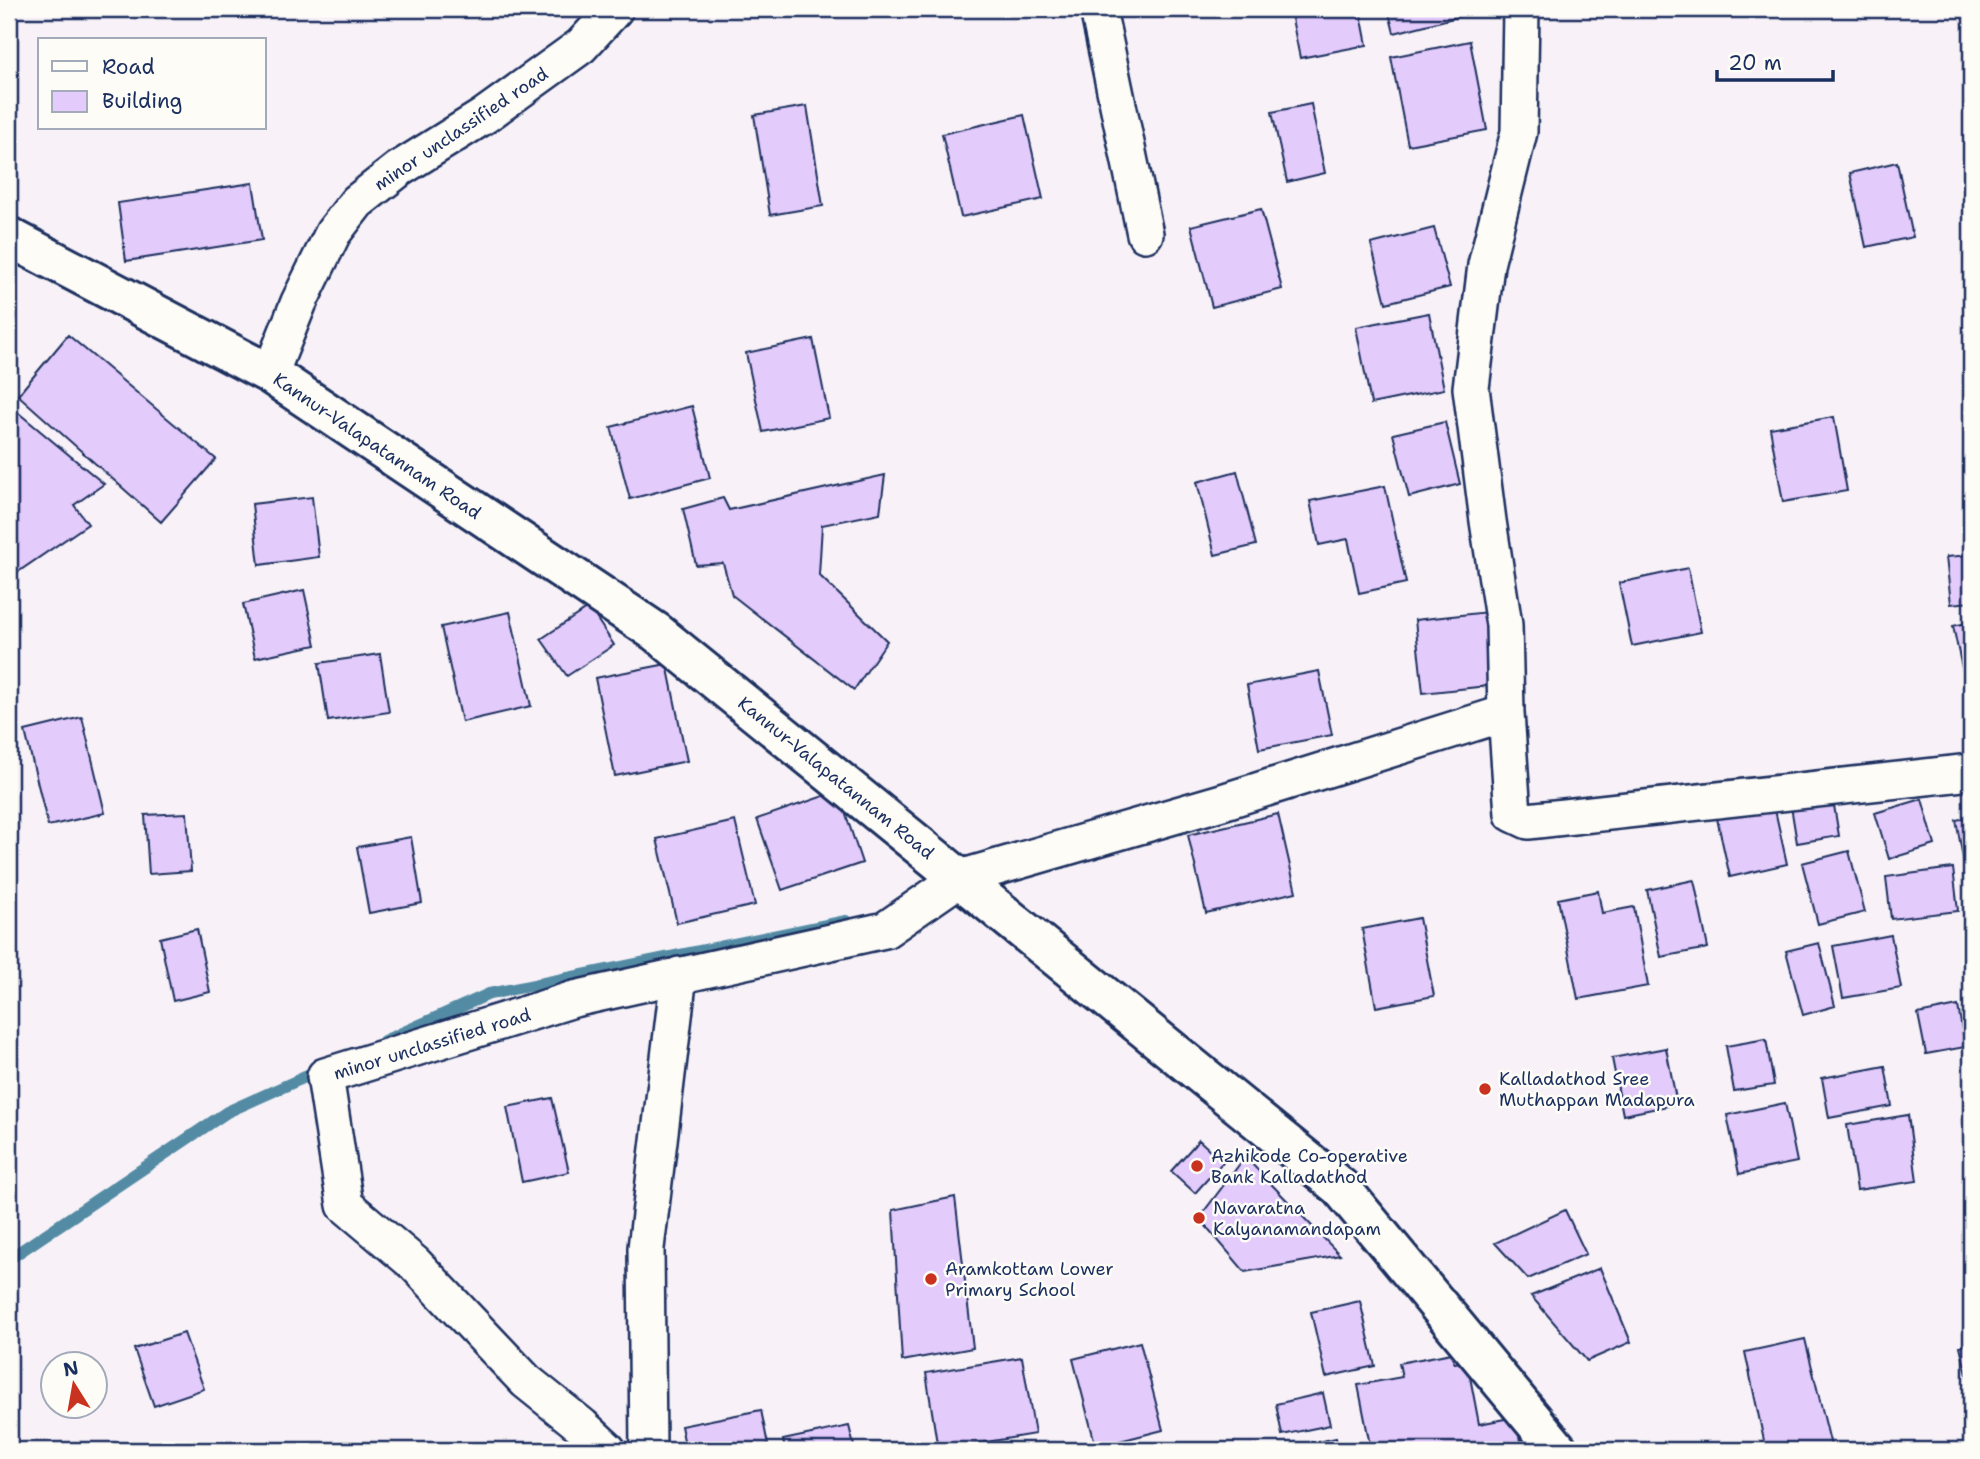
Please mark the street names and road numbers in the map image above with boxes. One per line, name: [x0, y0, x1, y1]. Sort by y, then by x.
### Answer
street label: minor unclassified road: [369, 62, 553, 196]
street label: Kannur-Valapatannam Road: [268, 367, 486, 525]
street label: Kannur-Valapatannam Road: [733, 691, 939, 865]
street label: minor unclassified road: [330, 1003, 534, 1085]

